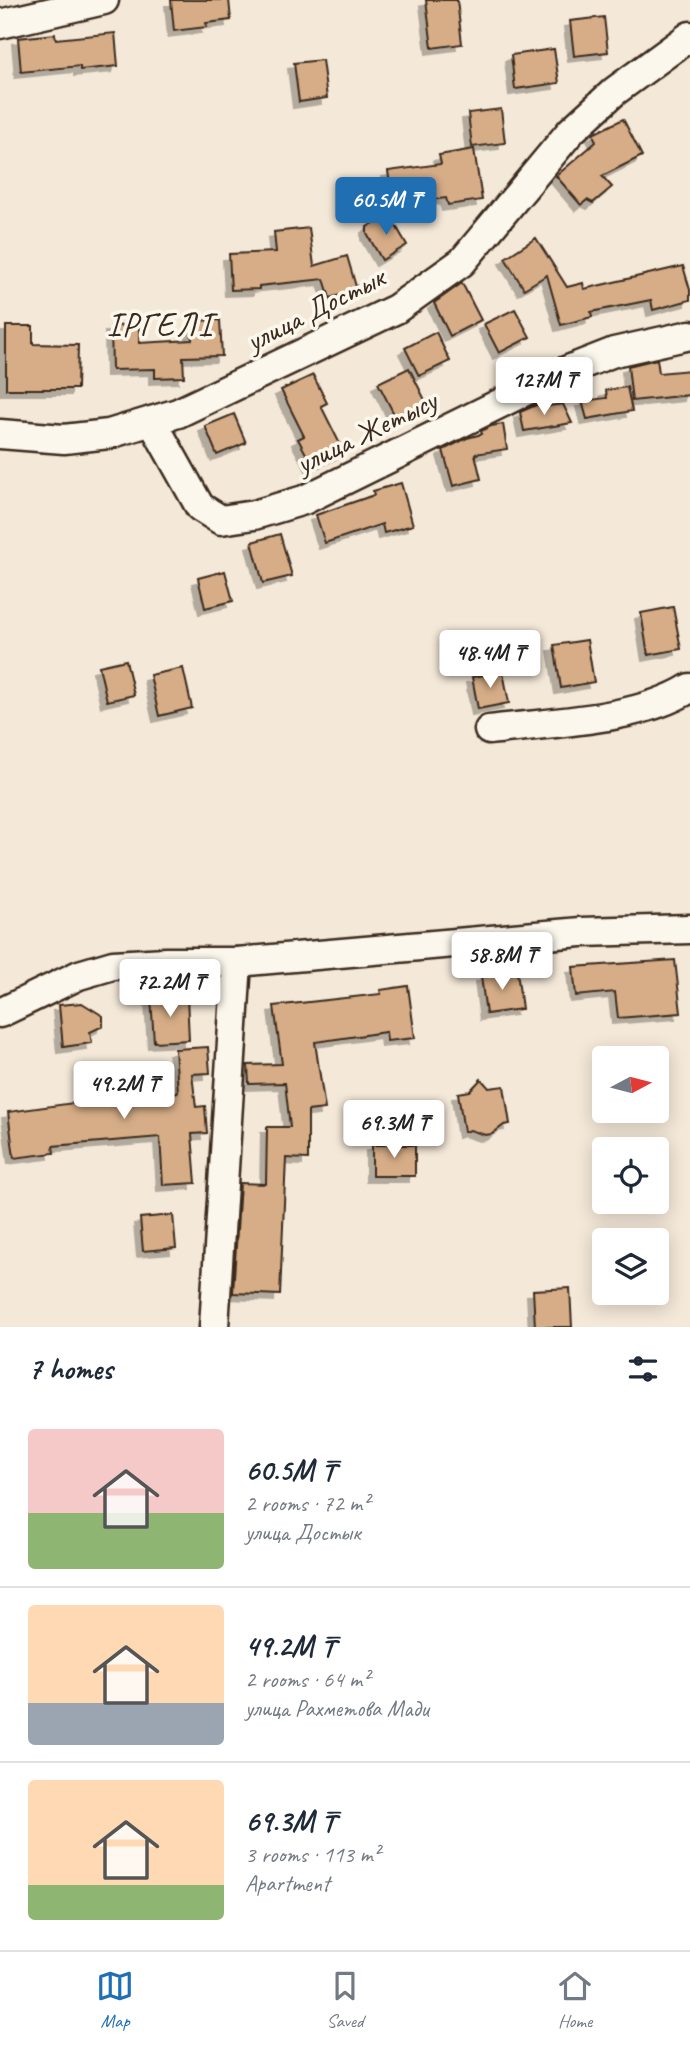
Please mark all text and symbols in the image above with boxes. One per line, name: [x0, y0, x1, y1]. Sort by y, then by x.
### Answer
pin: 60.5M ₸: [321, 177, 451, 237]
text: 60.5M ₸: [351, 185, 421, 214]
street label: улица Достык: [238, 257, 393, 361]
district label: ІРГЕЛІ: [107, 304, 218, 346]
pin: 127M ₸: [487, 358, 601, 417]
text: 127M ₸: [512, 365, 576, 394]
street label: улица Жетысу: [287, 380, 445, 483]
pin: 48.4M ₸: [425, 630, 555, 690]
text: 48.4M ₸: [455, 638, 525, 667]
pin: 58.8M ₸: [437, 932, 567, 992]
text: 58.8M ₸: [468, 940, 536, 969]
pin: 72.2M ₸: [105, 960, 235, 1019]
text: 72.2M ₸: [135, 967, 205, 996]
north arrow: [592, 1046, 668, 1124]
map controls: [592, 1046, 669, 1305]
pin: 49.2M ₸: [59, 1062, 189, 1121]
text: 49.2M ₸: [90, 1069, 158, 1098]
pin: 69.3M ₸: [329, 1100, 459, 1160]
text: 69.3M ₸: [359, 1108, 429, 1137]
button: locate: [592, 1137, 669, 1214]
button: layers: [592, 1228, 669, 1305]
text: 7 homes: [28, 1350, 113, 1388]
icon: filters: [624, 1350, 662, 1388]
text: 60.5M ₸: [245, 1451, 335, 1489]
icon: home: [84, 1457, 168, 1541]
text: 2 rooms · 72 m²: [245, 1489, 369, 1518]
text: улица Достык: [245, 1518, 360, 1547]
text: 49.2M ₸: [245, 1627, 335, 1665]
icon: home: [84, 1633, 168, 1717]
text: 2 rooms · 64 m²: [245, 1665, 369, 1694]
text: улица Рахметова Мади: [245, 1694, 429, 1723]
text: 69.3M ₸: [245, 1802, 335, 1840]
icon: home: [84, 1808, 168, 1892]
text: 3 rooms · 113 m²: [245, 1840, 380, 1869]
text: Apartment: [245, 1869, 330, 1898]
tab: Map: [96, 1967, 134, 2033]
tab: Saved: [326, 1967, 364, 2033]
tab: Home: [556, 1967, 594, 2033]

